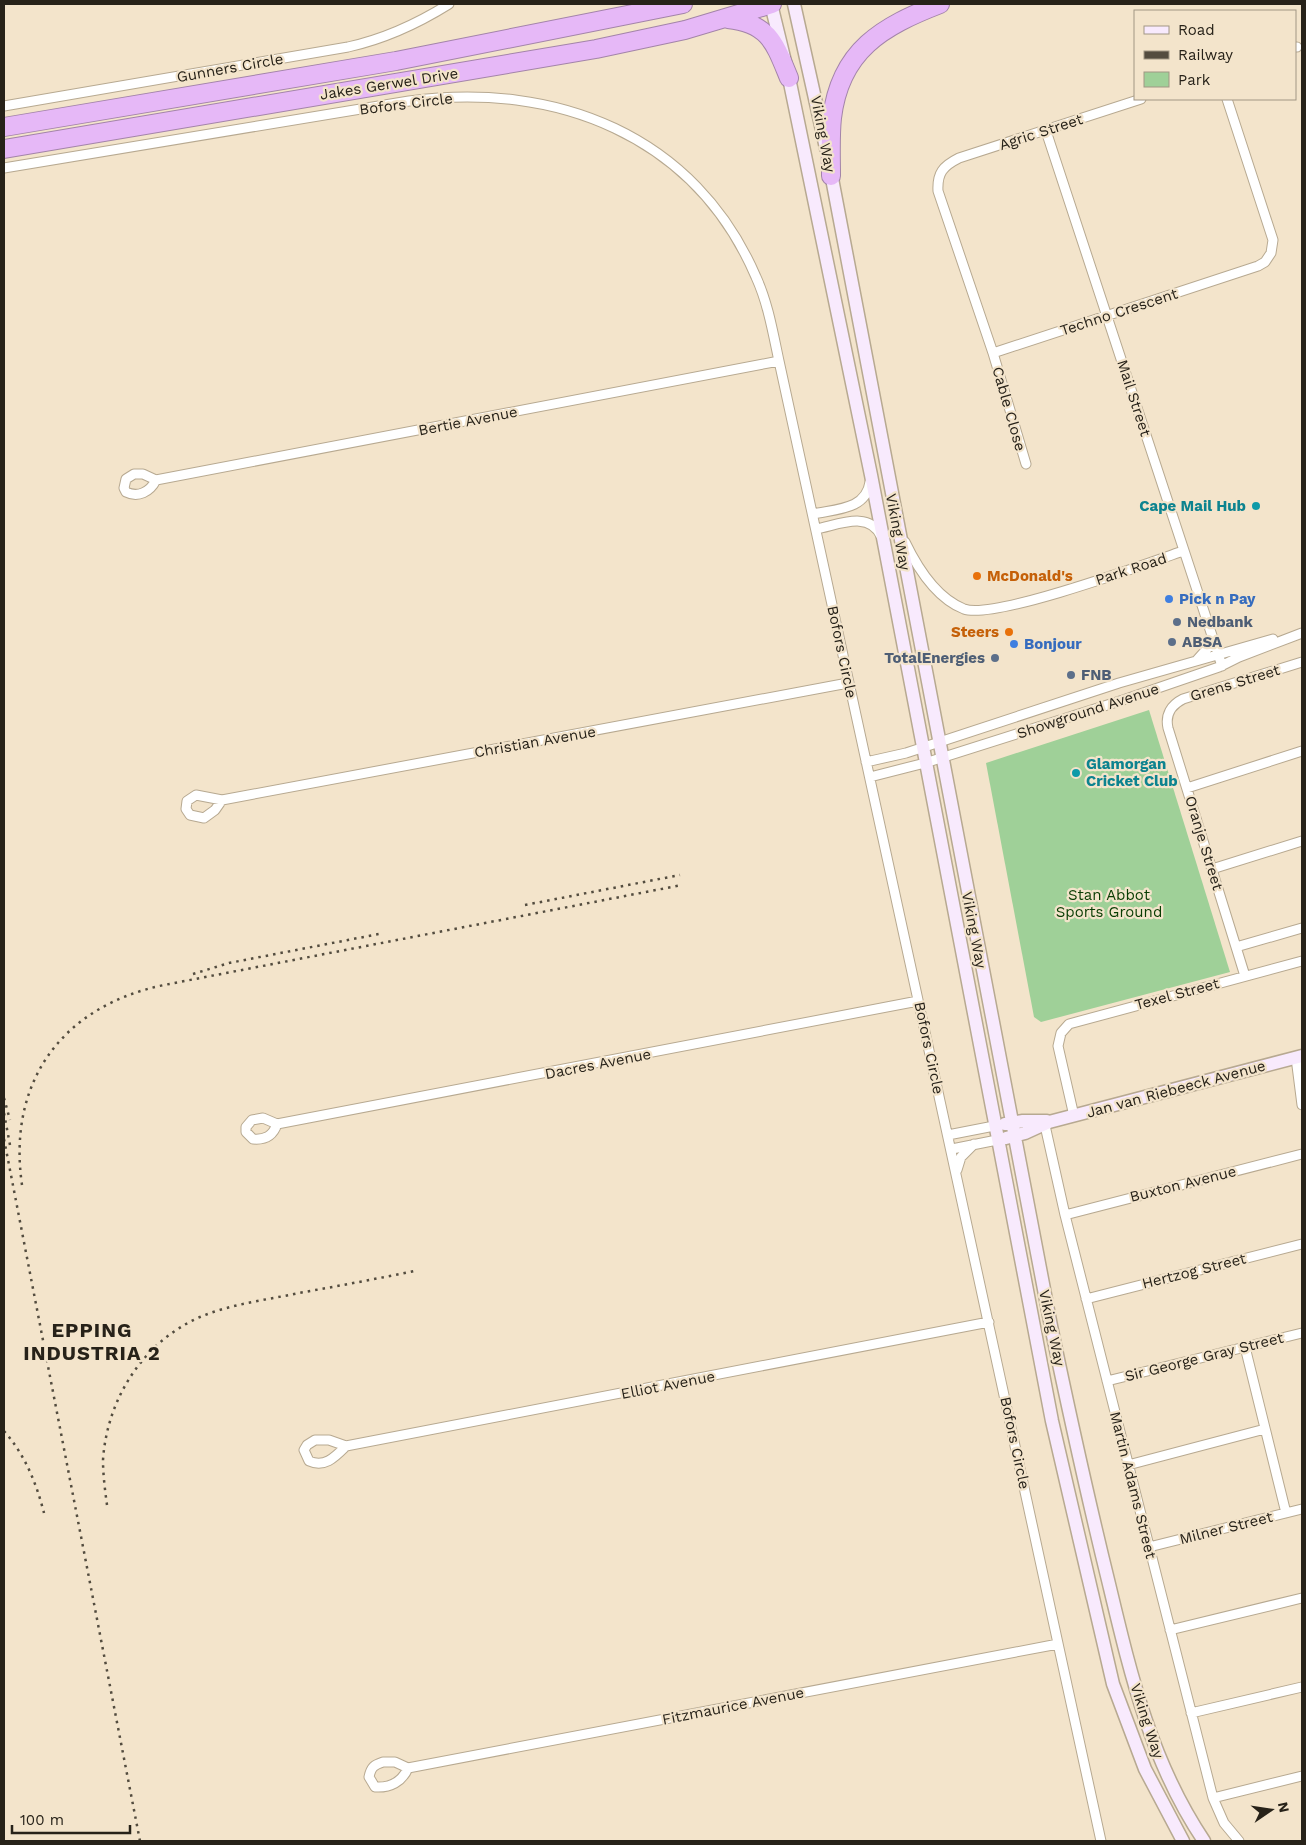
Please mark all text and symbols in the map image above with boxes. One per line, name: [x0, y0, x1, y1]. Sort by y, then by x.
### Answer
legend: [1134, 10, 1296, 100]
text: Road: [1178, 21, 1215, 39]
text: Railway: [1178, 46, 1233, 64]
street label: Gunners Circle: [175, 50, 285, 86]
street label: Jakes Gerwel Drive: [319, 64, 459, 104]
text: Park: [1178, 71, 1211, 89]
street label: Bofors Circle: [358, 89, 454, 119]
street label: Viking Way: [807, 94, 839, 174]
street label: Agric Street: [997, 110, 1086, 154]
street label: Techno Crescent: [1058, 284, 1181, 339]
street label: Mail Street: [1113, 357, 1155, 439]
street label: Cable Close: [988, 365, 1030, 453]
street label: Bertie Avenue: [417, 403, 519, 439]
street label: Viking Way: [882, 492, 914, 572]
place label: Cape Mail Hub: [1139, 497, 1246, 515]
marker: Cape Mail Hub: [1250, 500, 1262, 512]
street label: Park Road: [1093, 549, 1169, 589]
place label: McDonald's: [987, 567, 1073, 585]
marker: McDonald's: [971, 570, 983, 582]
place label: Pick n Pay: [1179, 590, 1256, 608]
marker: Pick n Pay: [1163, 593, 1175, 605]
street label: Bofors Circle: [823, 604, 861, 700]
place label: Nedbank: [1187, 613, 1253, 631]
marker: Nedbank: [1171, 616, 1183, 628]
place label: Steers: [951, 623, 999, 641]
marker: Steers: [1003, 626, 1015, 638]
place label: ABSA: [1182, 633, 1223, 651]
place label: Bonjour: [1024, 635, 1082, 653]
marker: ABSA: [1166, 636, 1178, 648]
marker: Bonjour: [1008, 638, 1020, 650]
place label: TotalEnergies: [884, 649, 985, 667]
marker: TotalEnergies: [989, 652, 1001, 664]
street label: Grens Street: [1188, 661, 1283, 705]
place label: FNB: [1081, 666, 1112, 684]
marker: FNB: [1065, 669, 1077, 681]
street label: Showground Avenue: [1015, 680, 1161, 742]
street label: Christian Avenue: [473, 722, 597, 762]
place label: Glamorgan Cricket Club: [1086, 755, 1178, 790]
marker: Glamorgan Cricket Club: [1070, 767, 1082, 779]
street label: Oranje Street: [1181, 794, 1227, 893]
park label: Stan Abbot Sports Ground: [1056, 886, 1162, 921]
street label: Viking Way: [958, 890, 990, 970]
street label: Texel Street: [1133, 974, 1222, 1014]
street label: Bofors Circle: [910, 1000, 948, 1096]
street label: Dacres Avenue: [543, 1045, 653, 1083]
street label: Jan van Riebeeck Avenue: [1084, 1056, 1268, 1122]
street label: Buxton Avenue: [1128, 1162, 1238, 1206]
street label: Hertzog Street: [1140, 1249, 1249, 1293]
street label: Viking Way: [1035, 1288, 1069, 1368]
district label: EPPING INDUSTRIA 2: [23, 1318, 161, 1365]
street label: Sir George Gray Street: [1123, 1328, 1286, 1385]
street label: Elliot Avenue: [619, 1367, 717, 1403]
street label: Bofors Circle: [996, 1395, 1034, 1491]
street label: Martin Adams Street: [1106, 1410, 1160, 1561]
street label: Milner Street: [1178, 1508, 1275, 1548]
street label: Viking Way: [1126, 1681, 1168, 1761]
street label: Fitzmaurice Avenue: [660, 1683, 806, 1729]
north arrow: [1246, 1785, 1296, 1835]
text: N: [1275, 1800, 1293, 1814]
scale bar: [12, 1802, 130, 1834]
text: 100 m: [20, 1811, 64, 1829]

